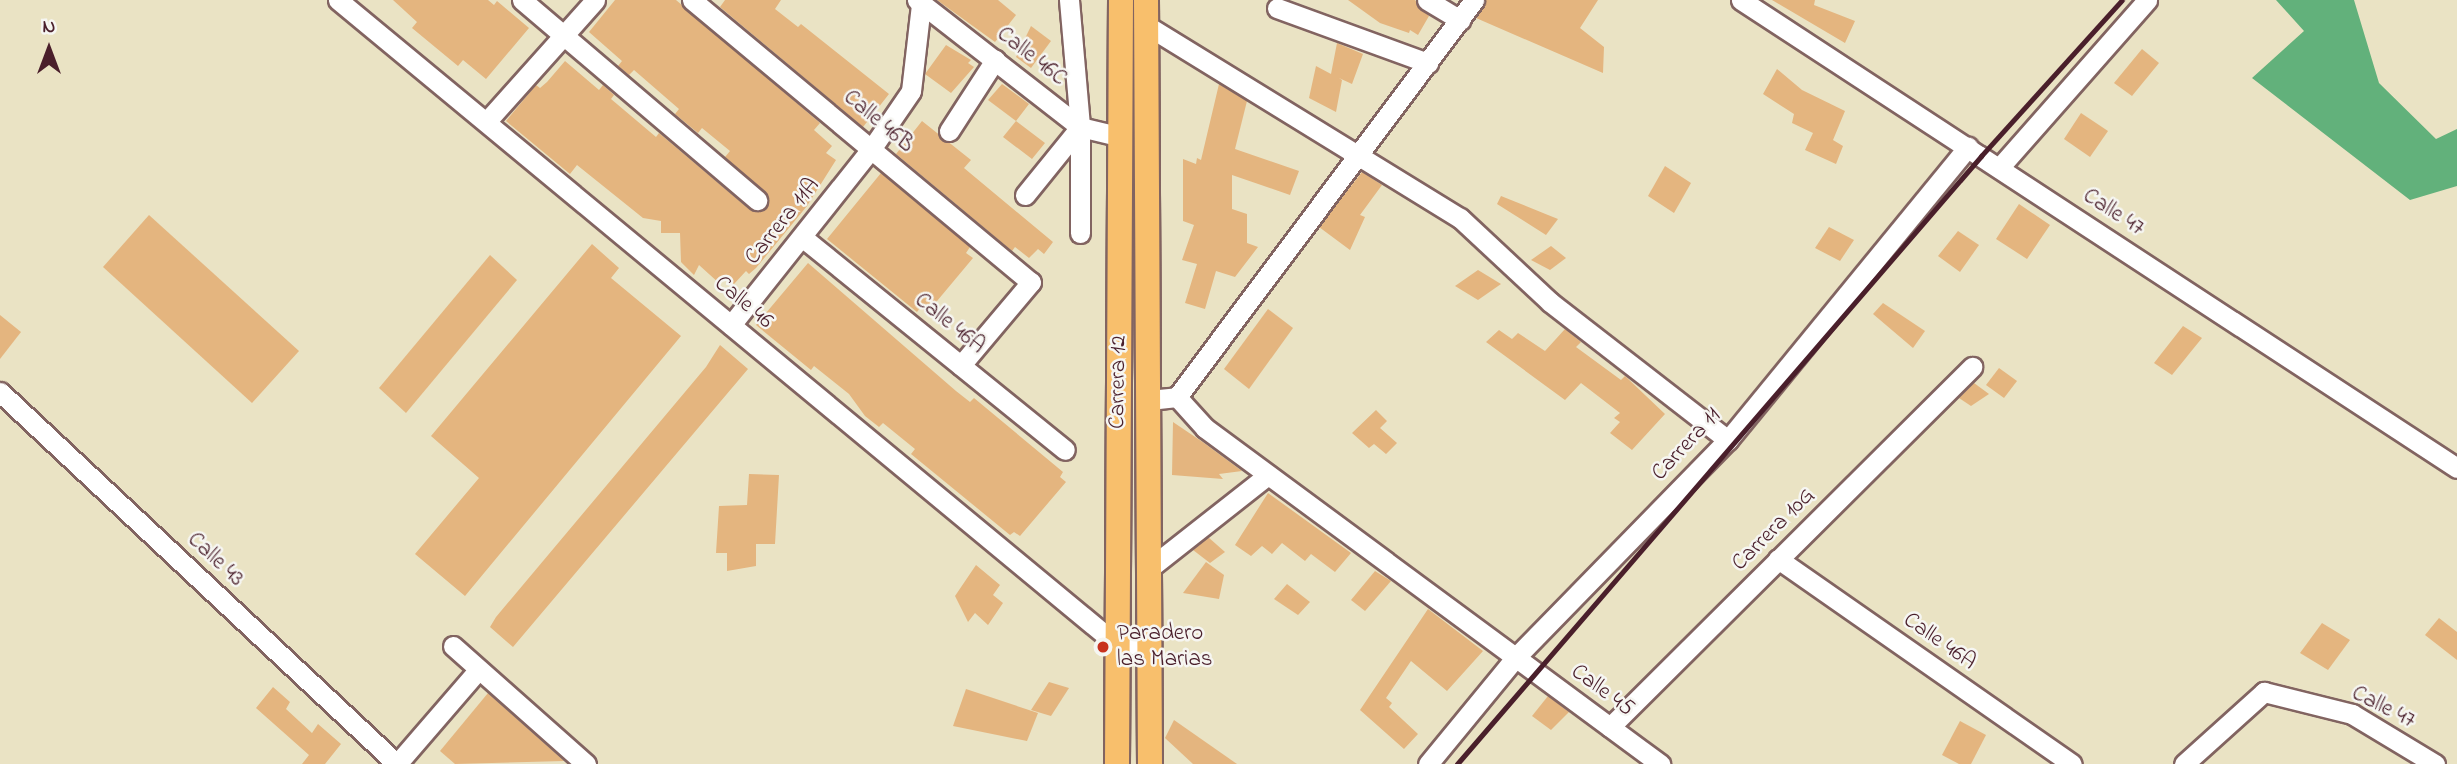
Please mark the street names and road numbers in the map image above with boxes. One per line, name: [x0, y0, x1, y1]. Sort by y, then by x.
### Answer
street label: Calle 46C: [991, 21, 1071, 93]
street label: Calle 46B: [837, 84, 919, 160]
street label: Carrera 11A: [740, 173, 826, 271]
street label: Calle 47: [2077, 183, 2149, 243]
street label: Calle 46: [708, 270, 778, 336]
street label: Calle 46A: [908, 287, 990, 361]
street label: Carrera 12: [1104, 335, 1134, 429]
street label: Carrera 11: [1646, 403, 1728, 487]
street label: Carrera 10G: [1727, 483, 1821, 577]
street label: Calle 43: [181, 527, 249, 593]
street label: Calle 46A: [1897, 607, 1981, 677]
street label: Calle 45: [1565, 659, 1639, 723]
street label: Calle 47: [2347, 680, 2419, 736]

